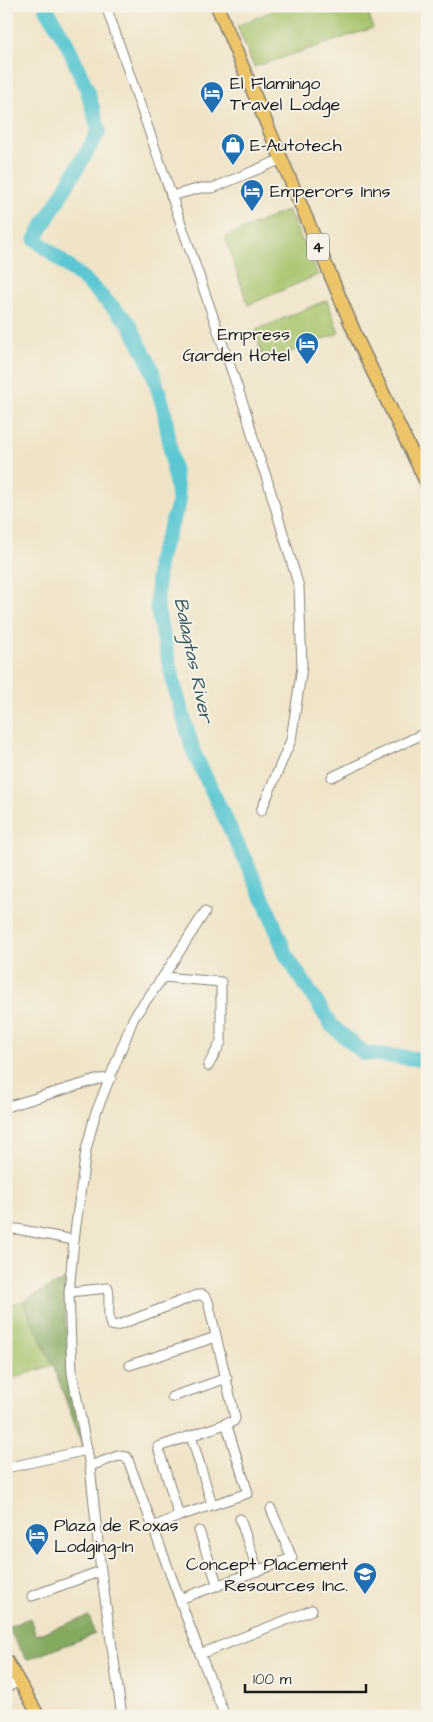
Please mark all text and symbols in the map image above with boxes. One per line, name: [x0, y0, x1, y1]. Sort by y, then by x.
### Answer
place label: El Flamingo Travel Lodge: [230, 71, 341, 118]
hotel icon: El Flamingo Travel Lodge: [199, 80, 225, 114]
shop icon: E-Autotech: [220, 132, 246, 166]
place label: E-Autotech: [250, 133, 342, 158]
hotel icon: Emperors Inns: [239, 178, 265, 212]
place label: Emperors Inns: [270, 179, 390, 204]
road number: 4: [307, 233, 329, 260]
place label: Empress Garden Hotel: [182, 322, 290, 368]
hotel icon: Empress Garden Hotel: [294, 331, 320, 365]
water label: Balagtas River: [167, 595, 220, 727]
place label: Plaza de Roxas Lodging-In: [54, 1513, 179, 1560]
hotel icon: Plaza de Roxas Lodging-In: [24, 1522, 50, 1556]
place label: Concept Placement Resources Inc.: [186, 1552, 349, 1598]
school or university icon: Concept Placement Resources Inc.: [352, 1561, 378, 1595]
scale bar: [245, 1662, 367, 1694]
text: 100 m: [253, 1669, 292, 1690]

